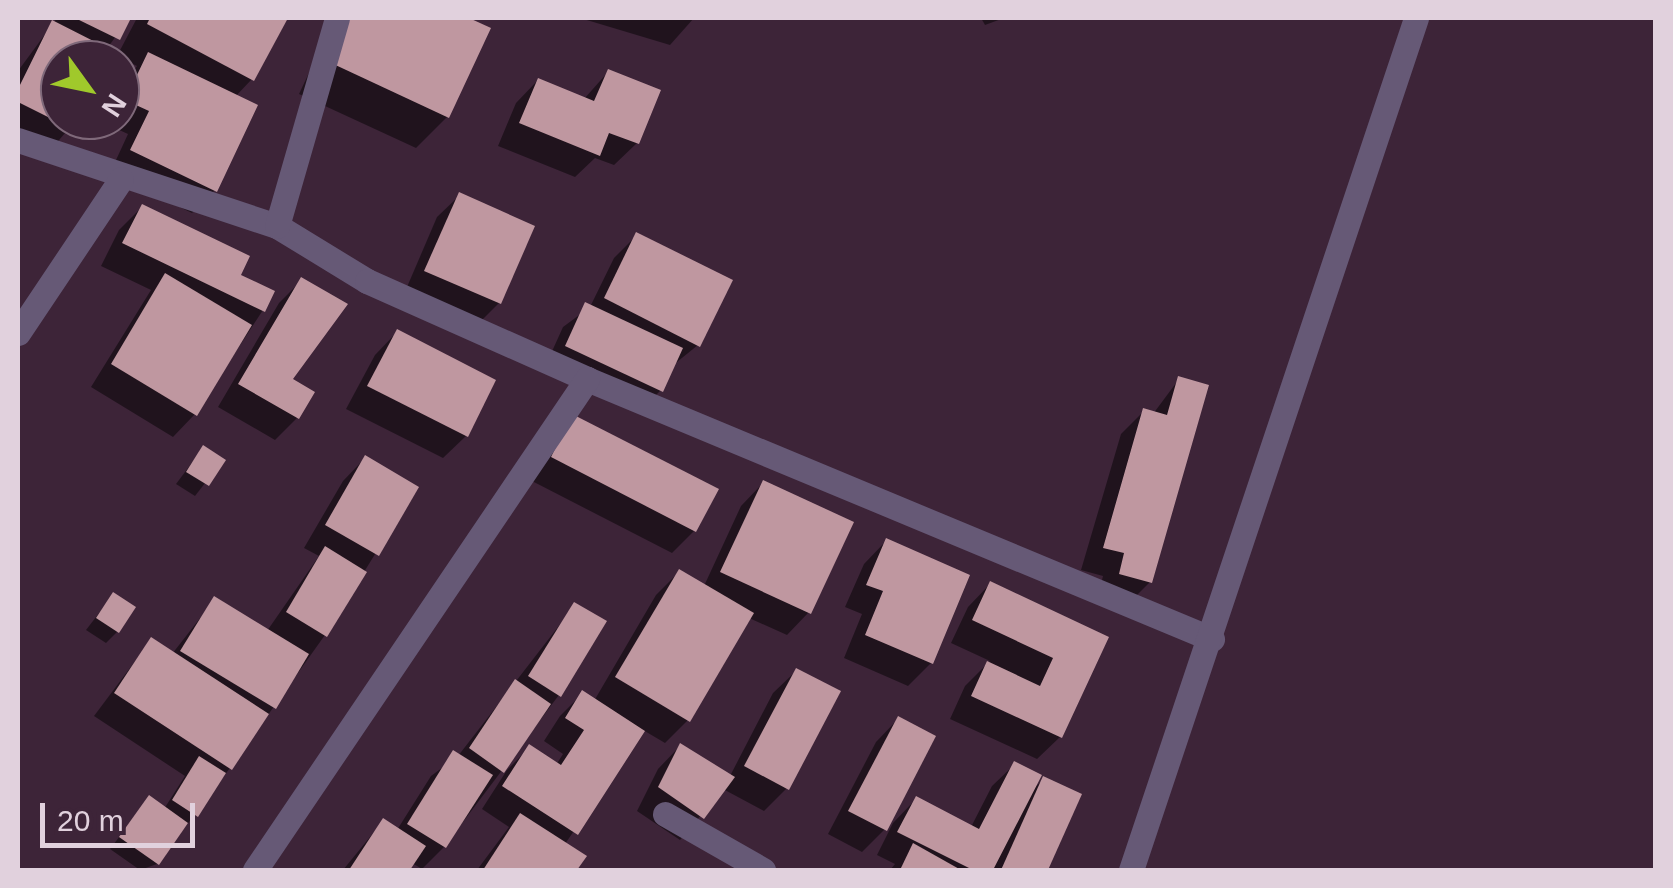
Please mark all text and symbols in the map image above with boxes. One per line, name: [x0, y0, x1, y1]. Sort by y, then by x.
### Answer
north arrow: [40, 40, 140, 140]
text: N: [95, 89, 132, 122]
scale bar: [45, 783, 200, 845]
text: 20 m: [57, 804, 124, 837]

